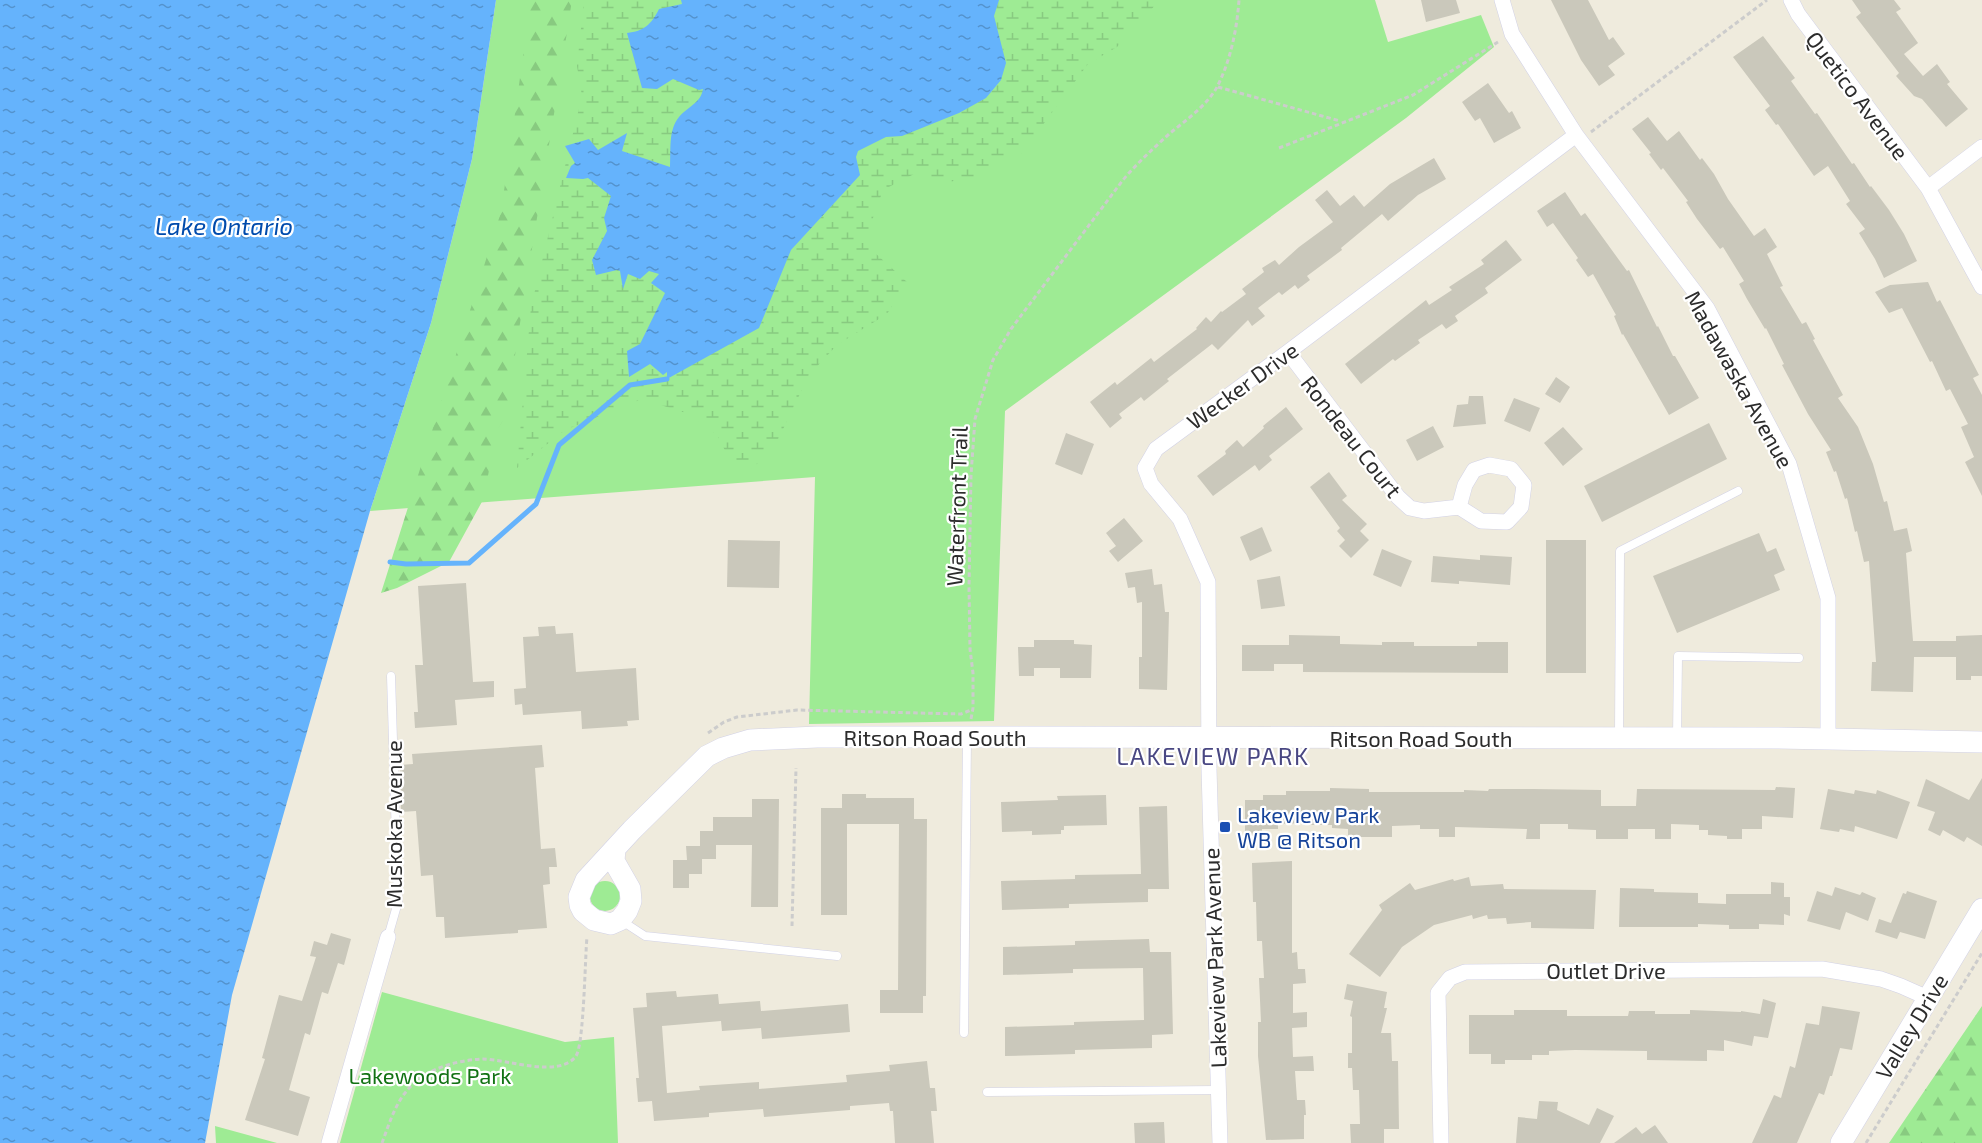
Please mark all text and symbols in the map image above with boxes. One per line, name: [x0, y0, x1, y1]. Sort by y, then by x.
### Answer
street label: Quetico Avenue: [1800, 26, 1915, 165]
water label: Lake Ontario: [155, 211, 293, 240]
street label: Madawaska Avenue: [1680, 286, 1800, 472]
street label: Wecker Drive: [1181, 336, 1303, 434]
street label: Rondeau Court: [1296, 370, 1408, 502]
street label: Waterfront Trail: [940, 425, 972, 587]
street label: Ritson Road South: [844, 724, 1026, 750]
street label: Ritson Road South: [1330, 725, 1512, 751]
street label: Muskoka Avenue: [380, 740, 406, 908]
district label: LAKEVIEW PARK: [1116, 741, 1310, 770]
place label: Lakeview Park WB @ Ritson: [1237, 801, 1380, 852]
marker: Lakeview Park WB @ Ritson: [1218, 820, 1232, 834]
street label: Lakeview Park Avenue: [1197, 847, 1231, 1069]
street label: Outlet Drive: [1546, 957, 1666, 983]
street label: Valley Drive: [1869, 969, 1953, 1083]
park label: Lakewoods Park: [349, 1062, 511, 1088]

